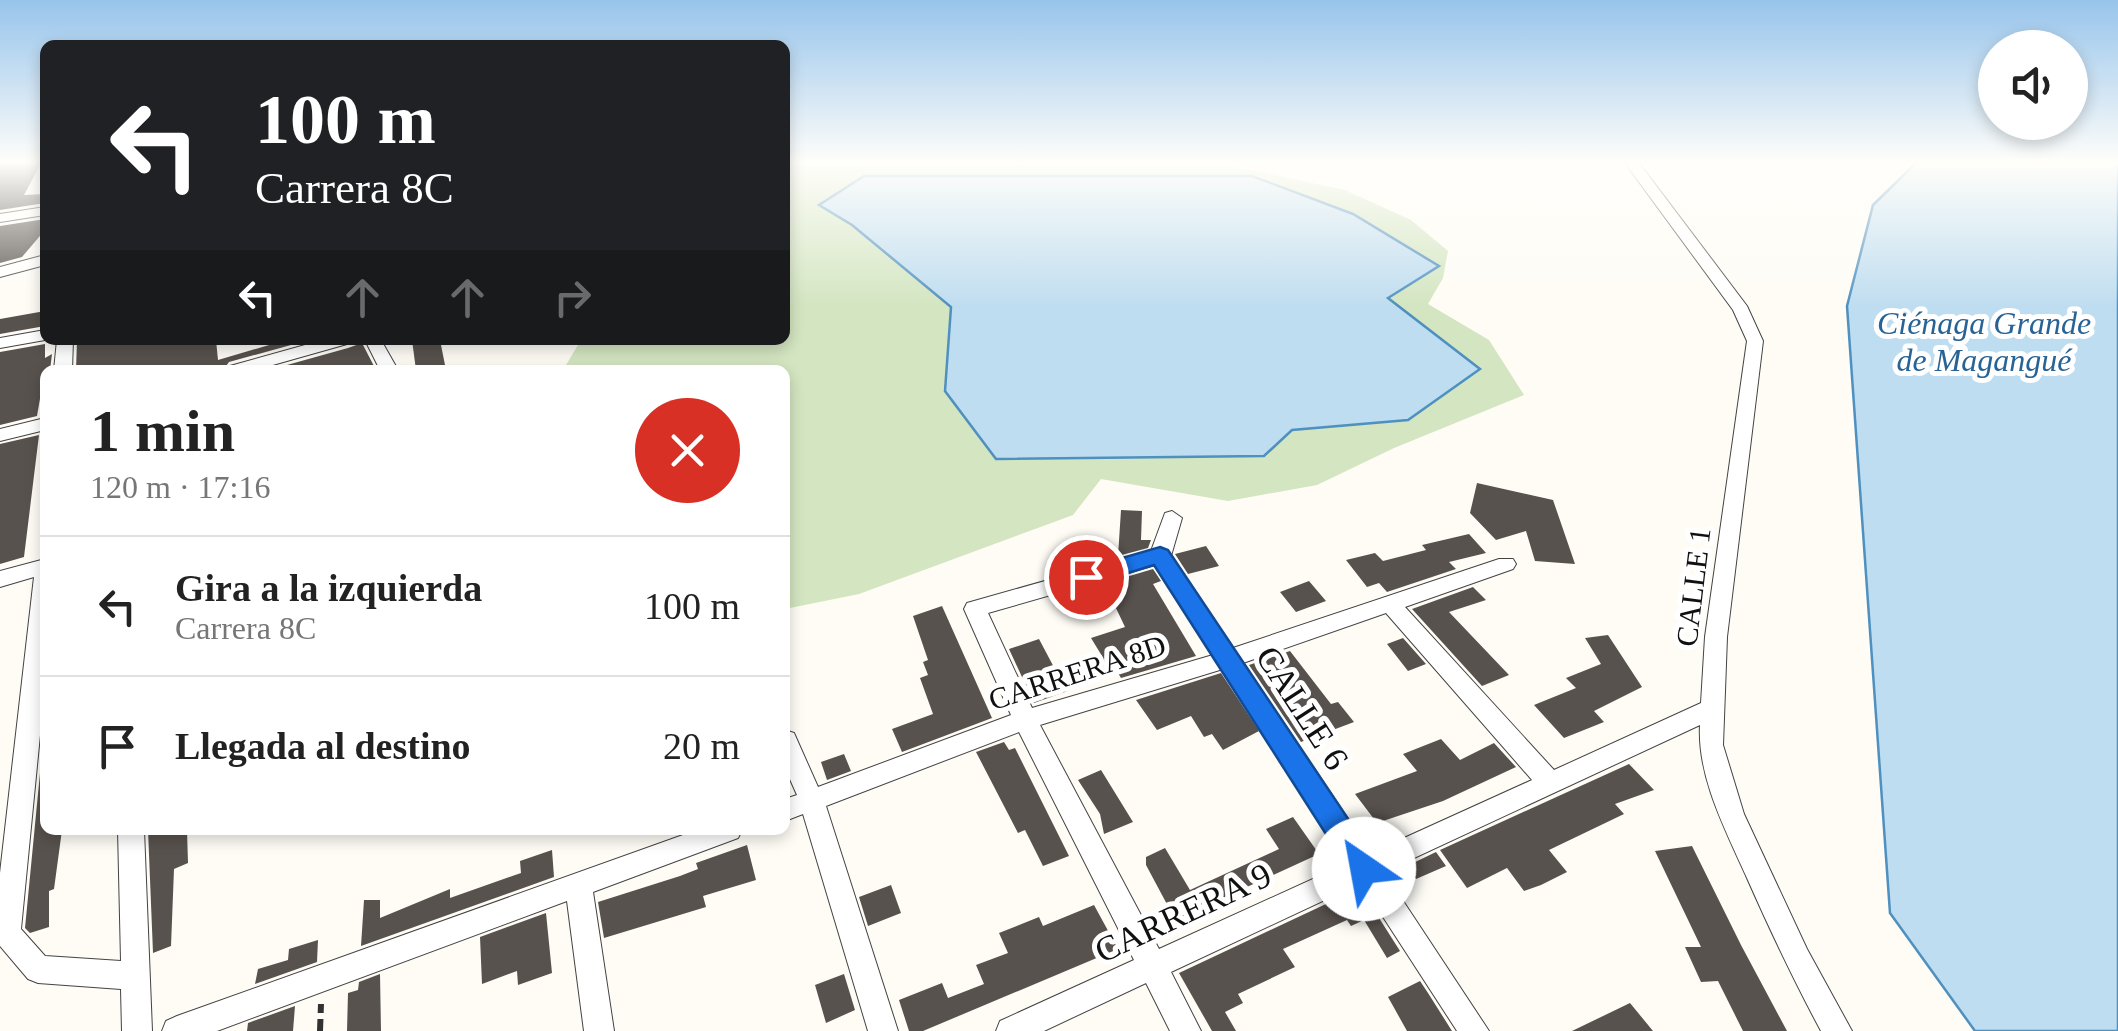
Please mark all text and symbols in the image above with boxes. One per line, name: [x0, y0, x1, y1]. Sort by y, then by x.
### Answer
map controls: [1978, 30, 2088, 140]
button: sound: [1978, 30, 2088, 140]
icon: left: [90, 80, 220, 210]
text: 100 m: [255, 81, 436, 158]
text: Carrera 8C: [255, 163, 454, 213]
icon: left: [230, 270, 285, 325]
icon: ahead: [335, 270, 390, 325]
icon: ahead: [440, 270, 495, 325]
icon: right: [545, 270, 600, 325]
water label: Ciénaga Grande de Magangué: [1877, 305, 2091, 378]
text: 1 min: [90, 398, 235, 464]
button: close: [635, 398, 740, 503]
text: 120 m · 17:16: [90, 469, 270, 505]
street label: CALLE 1: [1669, 526, 1717, 648]
pin: [1044, 535, 1129, 620]
icon: arrive: [1059, 550, 1114, 605]
text: Gira a la izquierda: [175, 567, 482, 609]
icon: left: [90, 579, 145, 634]
text: 100 m: [644, 585, 740, 627]
text: Carrera 8C: [175, 610, 316, 646]
street label: CARRERA 8D: [984, 628, 1170, 716]
street label: CALLE 6: [1248, 639, 1356, 777]
icon: arrive: [90, 719, 145, 774]
text: Llegada al destino: [175, 725, 471, 767]
text: 20 m: [663, 725, 740, 767]
position arrow: [1312, 817, 1416, 921]
street label: CARRERA 9: [1089, 855, 1277, 971]

